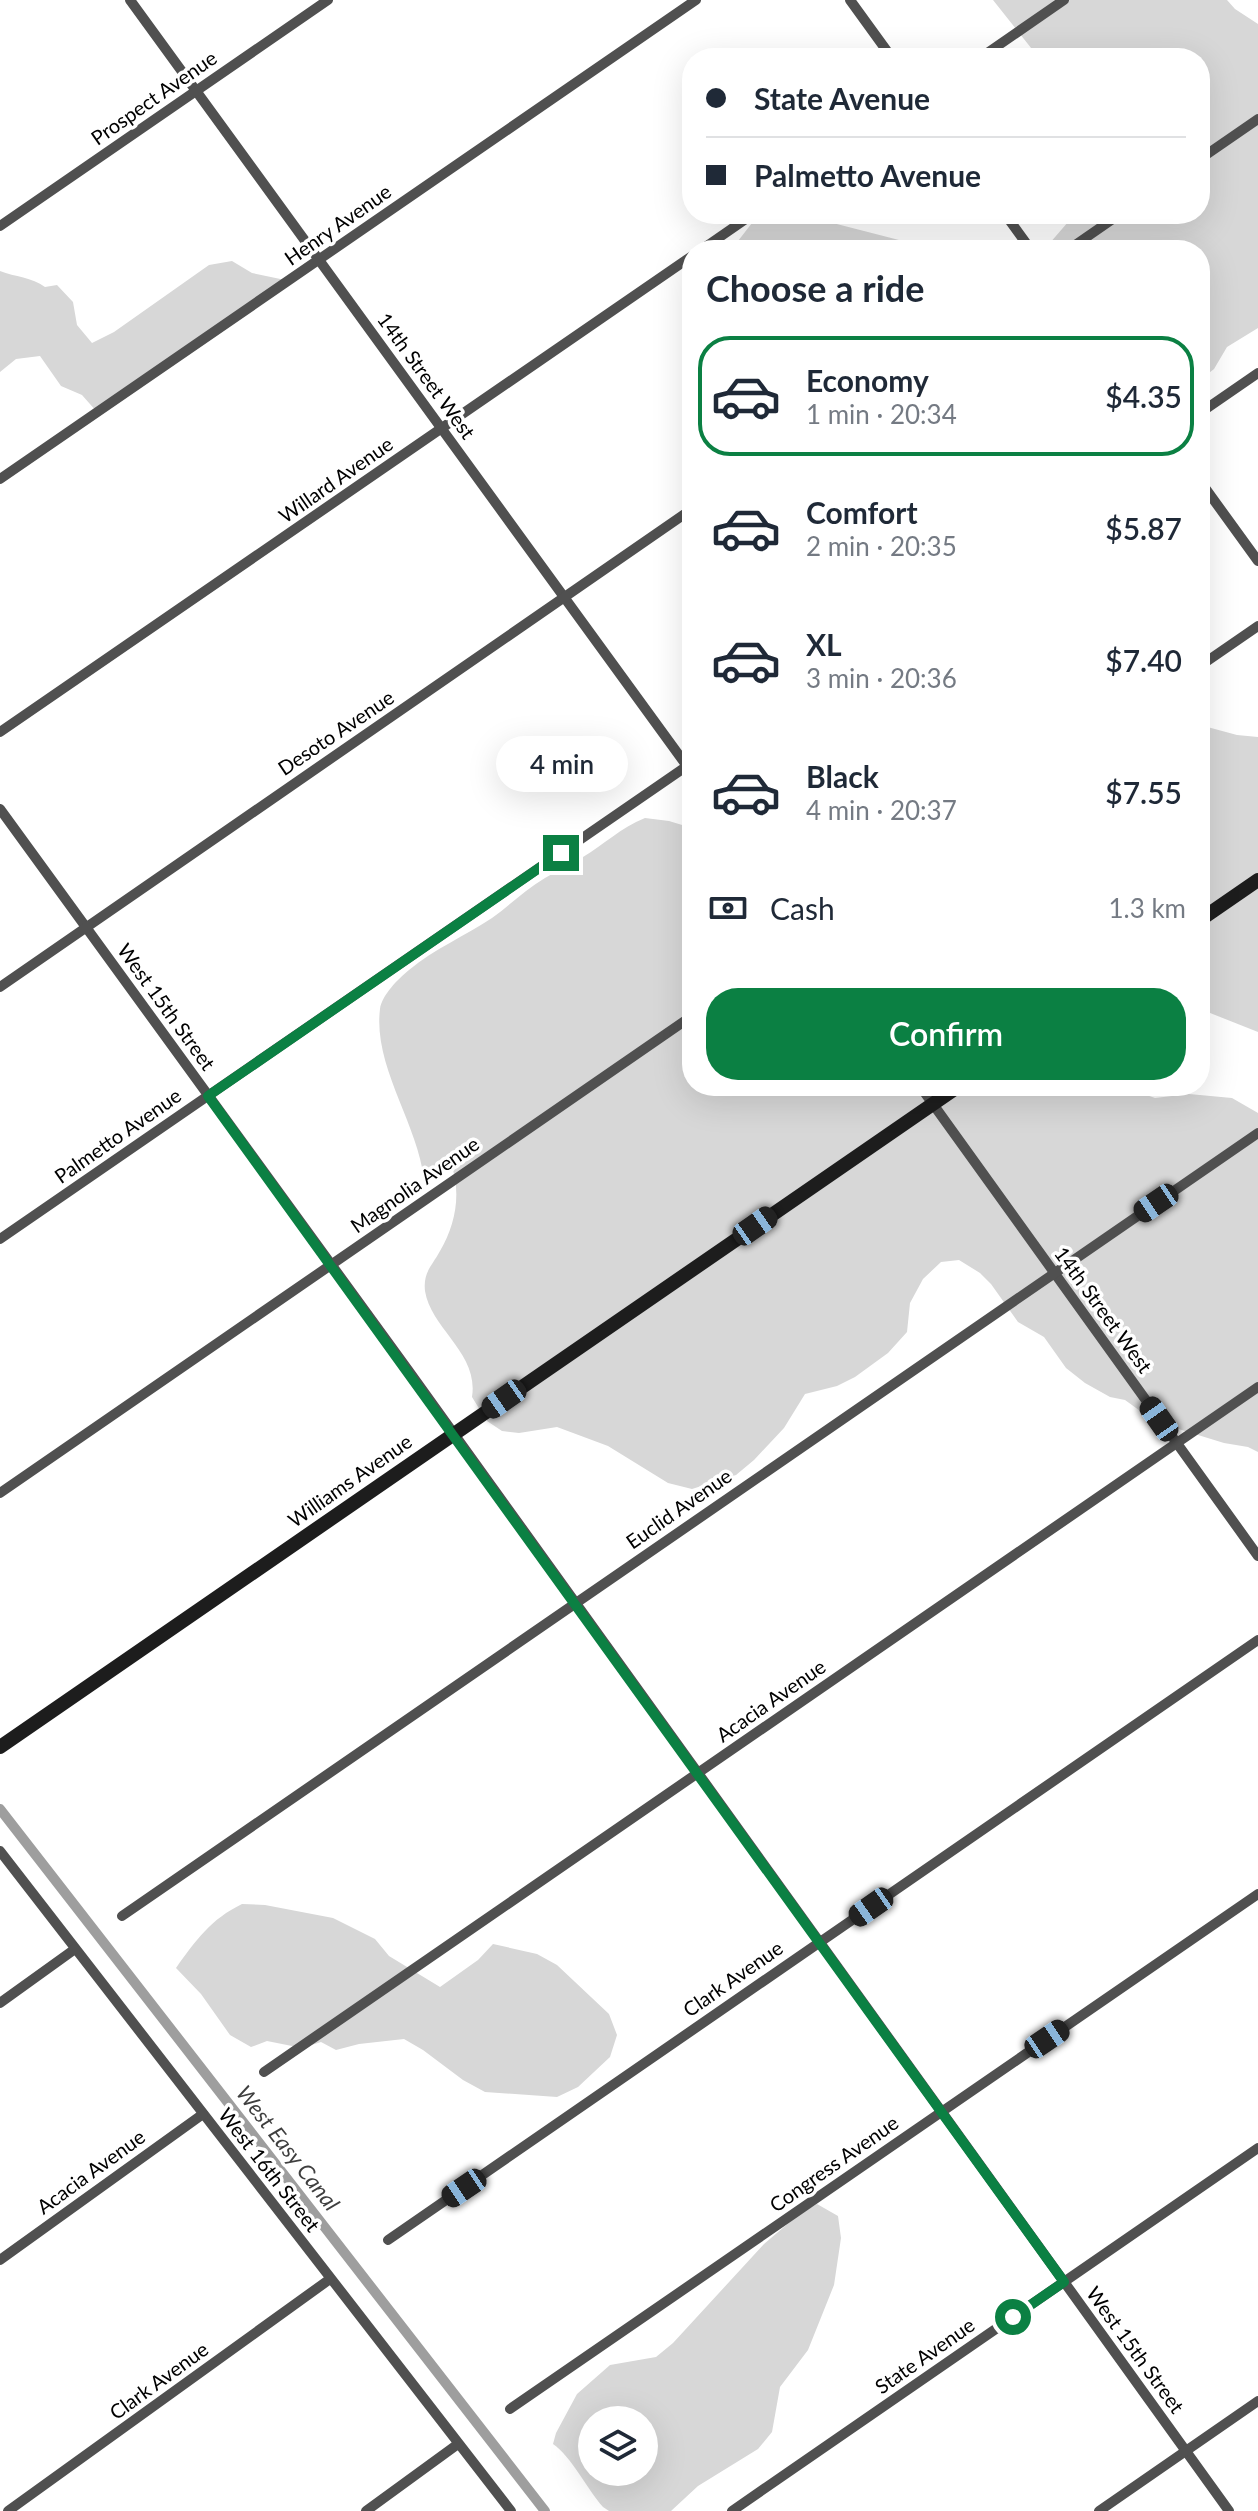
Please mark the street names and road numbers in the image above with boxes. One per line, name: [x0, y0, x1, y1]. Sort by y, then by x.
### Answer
street label: Prospect Avenue: [86, 45, 221, 149]
street label: Henry Avenue: [280, 179, 395, 270]
street label: 14th Street West: [373, 308, 481, 443]
street label: Willard Avenue: [274, 431, 397, 527]
street label: Desoto Avenue: [273, 685, 398, 780]
street label: West 15th Street: [113, 939, 221, 1074]
street label: Palmetto Avenue: [50, 1083, 185, 1188]
street label: Magnolia Avenue: [346, 1131, 483, 1237]
street label: 14th Street West: [1050, 1242, 1158, 1377]
street label: Williams Avenue: [283, 1429, 416, 1532]
street label: Euclid Avenue: [621, 1463, 736, 1553]
street label: Acacia Avenue: [711, 1654, 830, 1747]
street label: Clark Avenue: [678, 1935, 787, 2021]
street label: West 16th Street: [214, 2103, 326, 2236]
street label: Congress Avenue: [764, 2110, 902, 2216]
street label: Acacia Avenue: [32, 2124, 149, 2218]
street label: West 15th Street: [1082, 2282, 1190, 2417]
street label: State Avenue: [870, 2312, 979, 2398]
street label: Clark Avenue: [104, 2336, 212, 2424]

